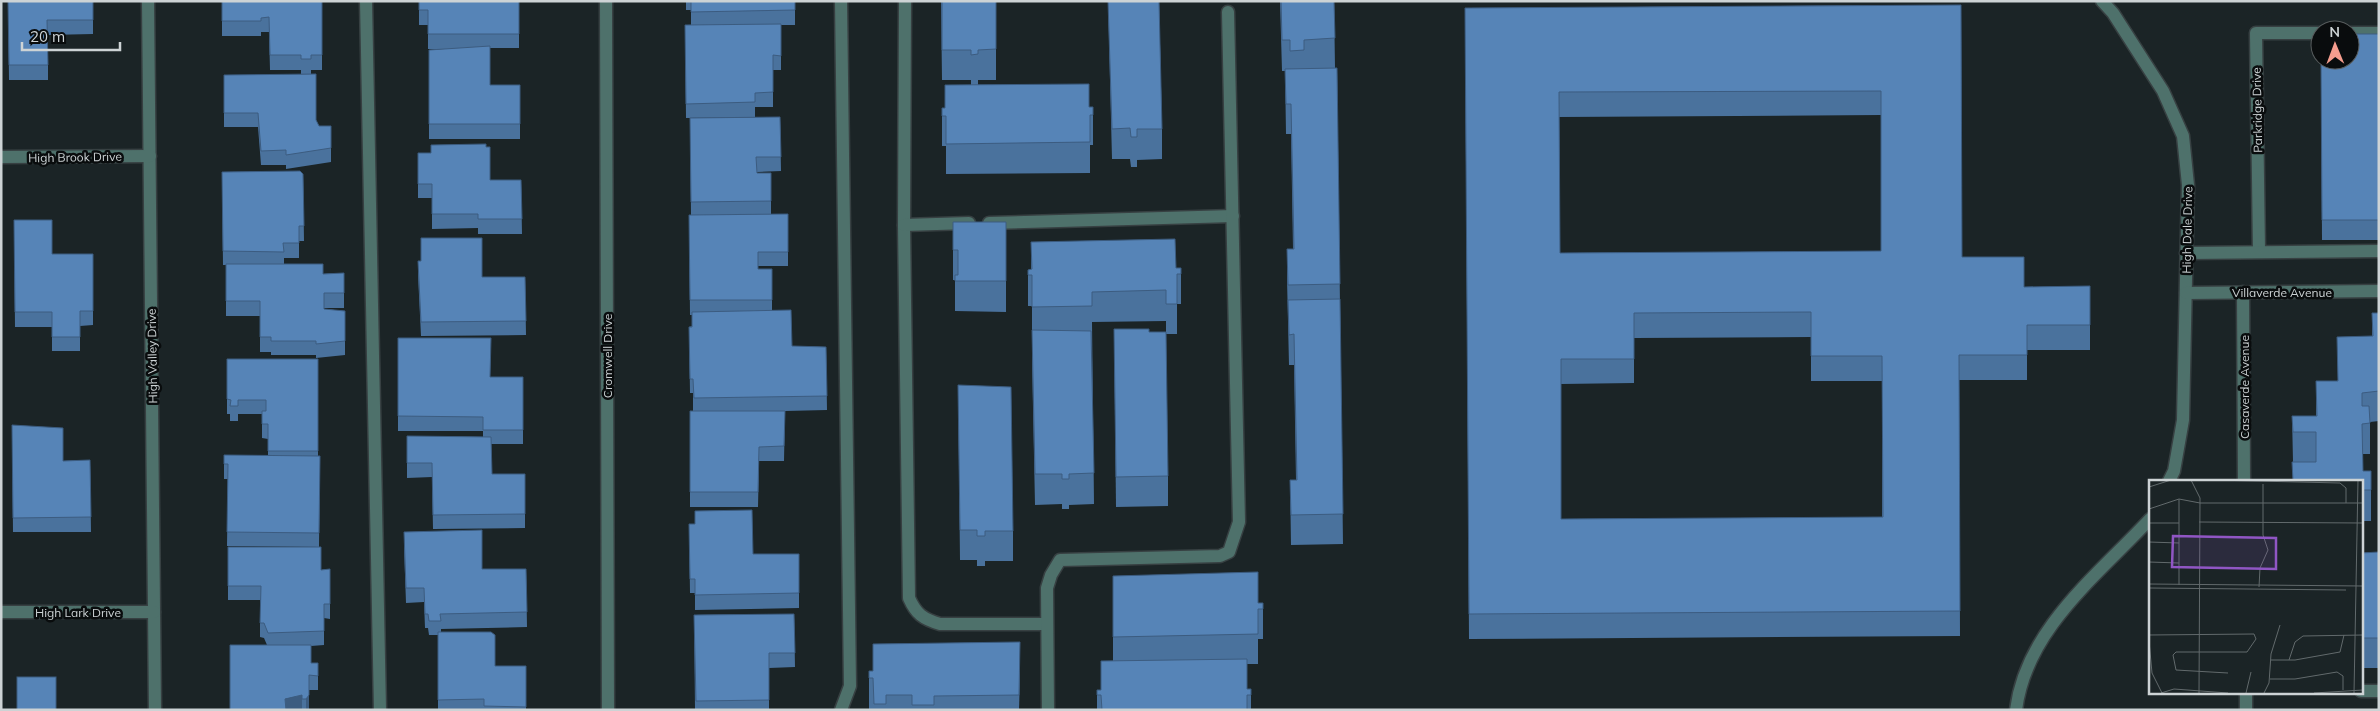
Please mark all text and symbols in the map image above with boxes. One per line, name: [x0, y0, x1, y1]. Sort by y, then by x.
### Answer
scale bar: [22, 20, 120, 52]
north arrow: [2310, 20, 2360, 70]
text: N: [2329, 23, 2340, 41]
text: 20 m: [30, 27, 65, 46]
street label: Parkridge Drive: [2249, 67, 2265, 153]
street label: High Brook Drive: [28, 149, 122, 165]
street label: High Dale Drive: [2179, 186, 2195, 274]
street label: Villaverde Avenue: [2232, 285, 2332, 300]
street label: High Valley Drive: [144, 308, 160, 404]
street label: Cromwell Drive: [600, 314, 615, 398]
street label: Casaverde Avenue: [2237, 335, 2252, 439]
inset map: [2149, 480, 2362, 694]
street label: High Lark Drive: [35, 605, 121, 620]

